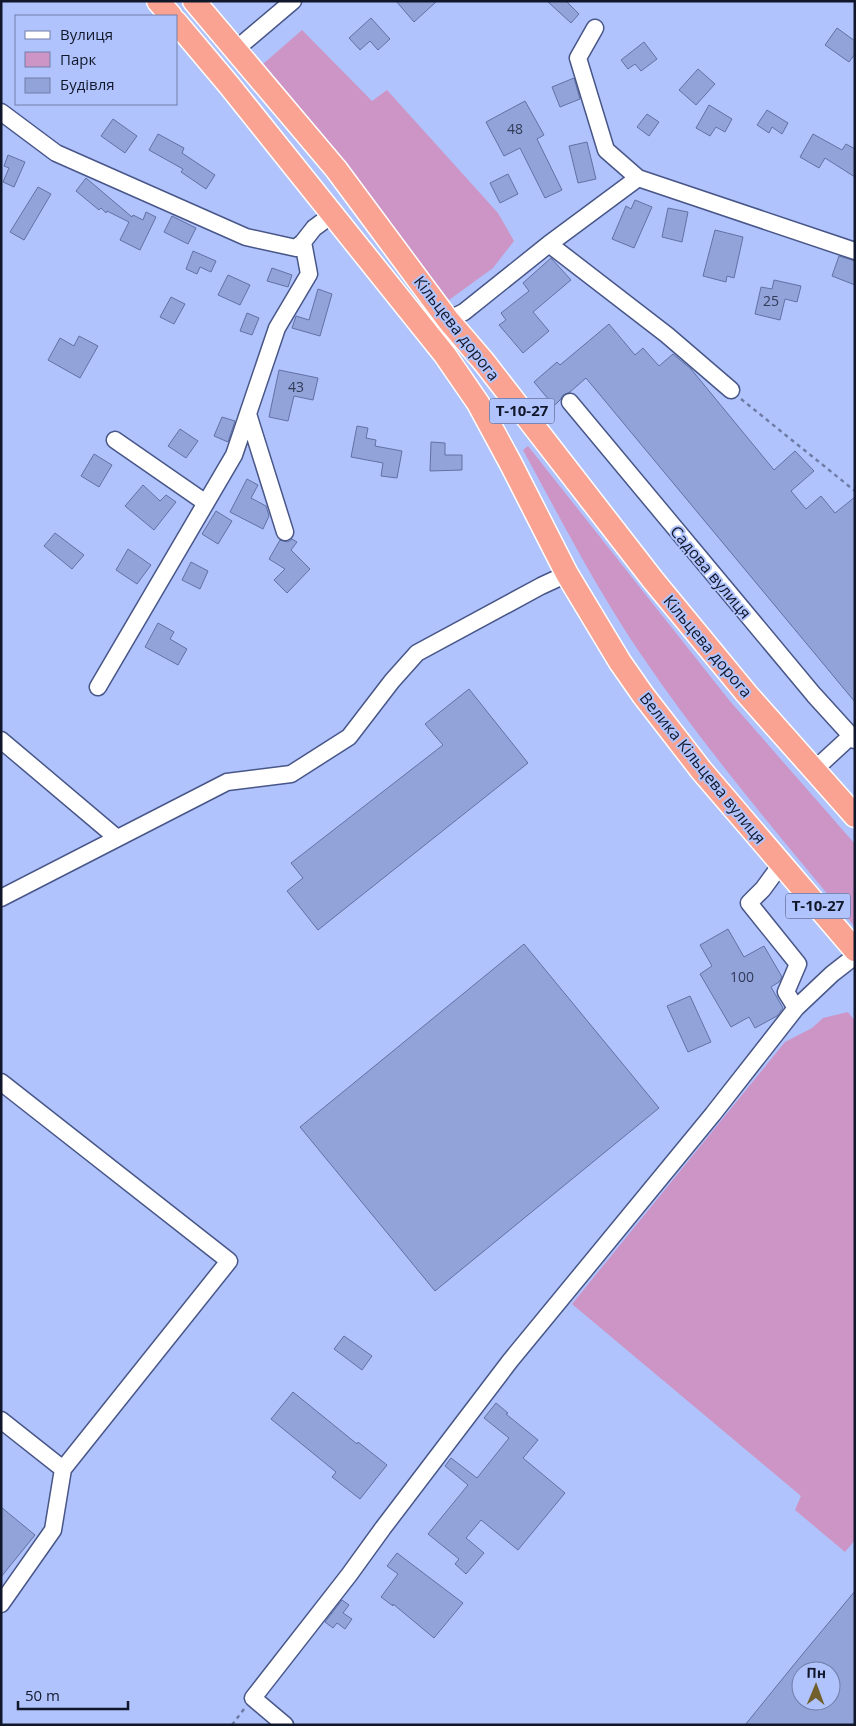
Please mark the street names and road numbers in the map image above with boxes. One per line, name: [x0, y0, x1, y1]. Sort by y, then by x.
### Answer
street label: Кільцева дорога: [409, 271, 505, 385]
road number: Т-10-27: [490, 398, 554, 424]
street label: Садова вулиця: [665, 521, 757, 623]
street label: Кільцева дорога: [659, 590, 757, 702]
street label: Велика Кільцева вулиця: [635, 688, 771, 848]
road number: Т-10-27: [786, 894, 850, 918]

